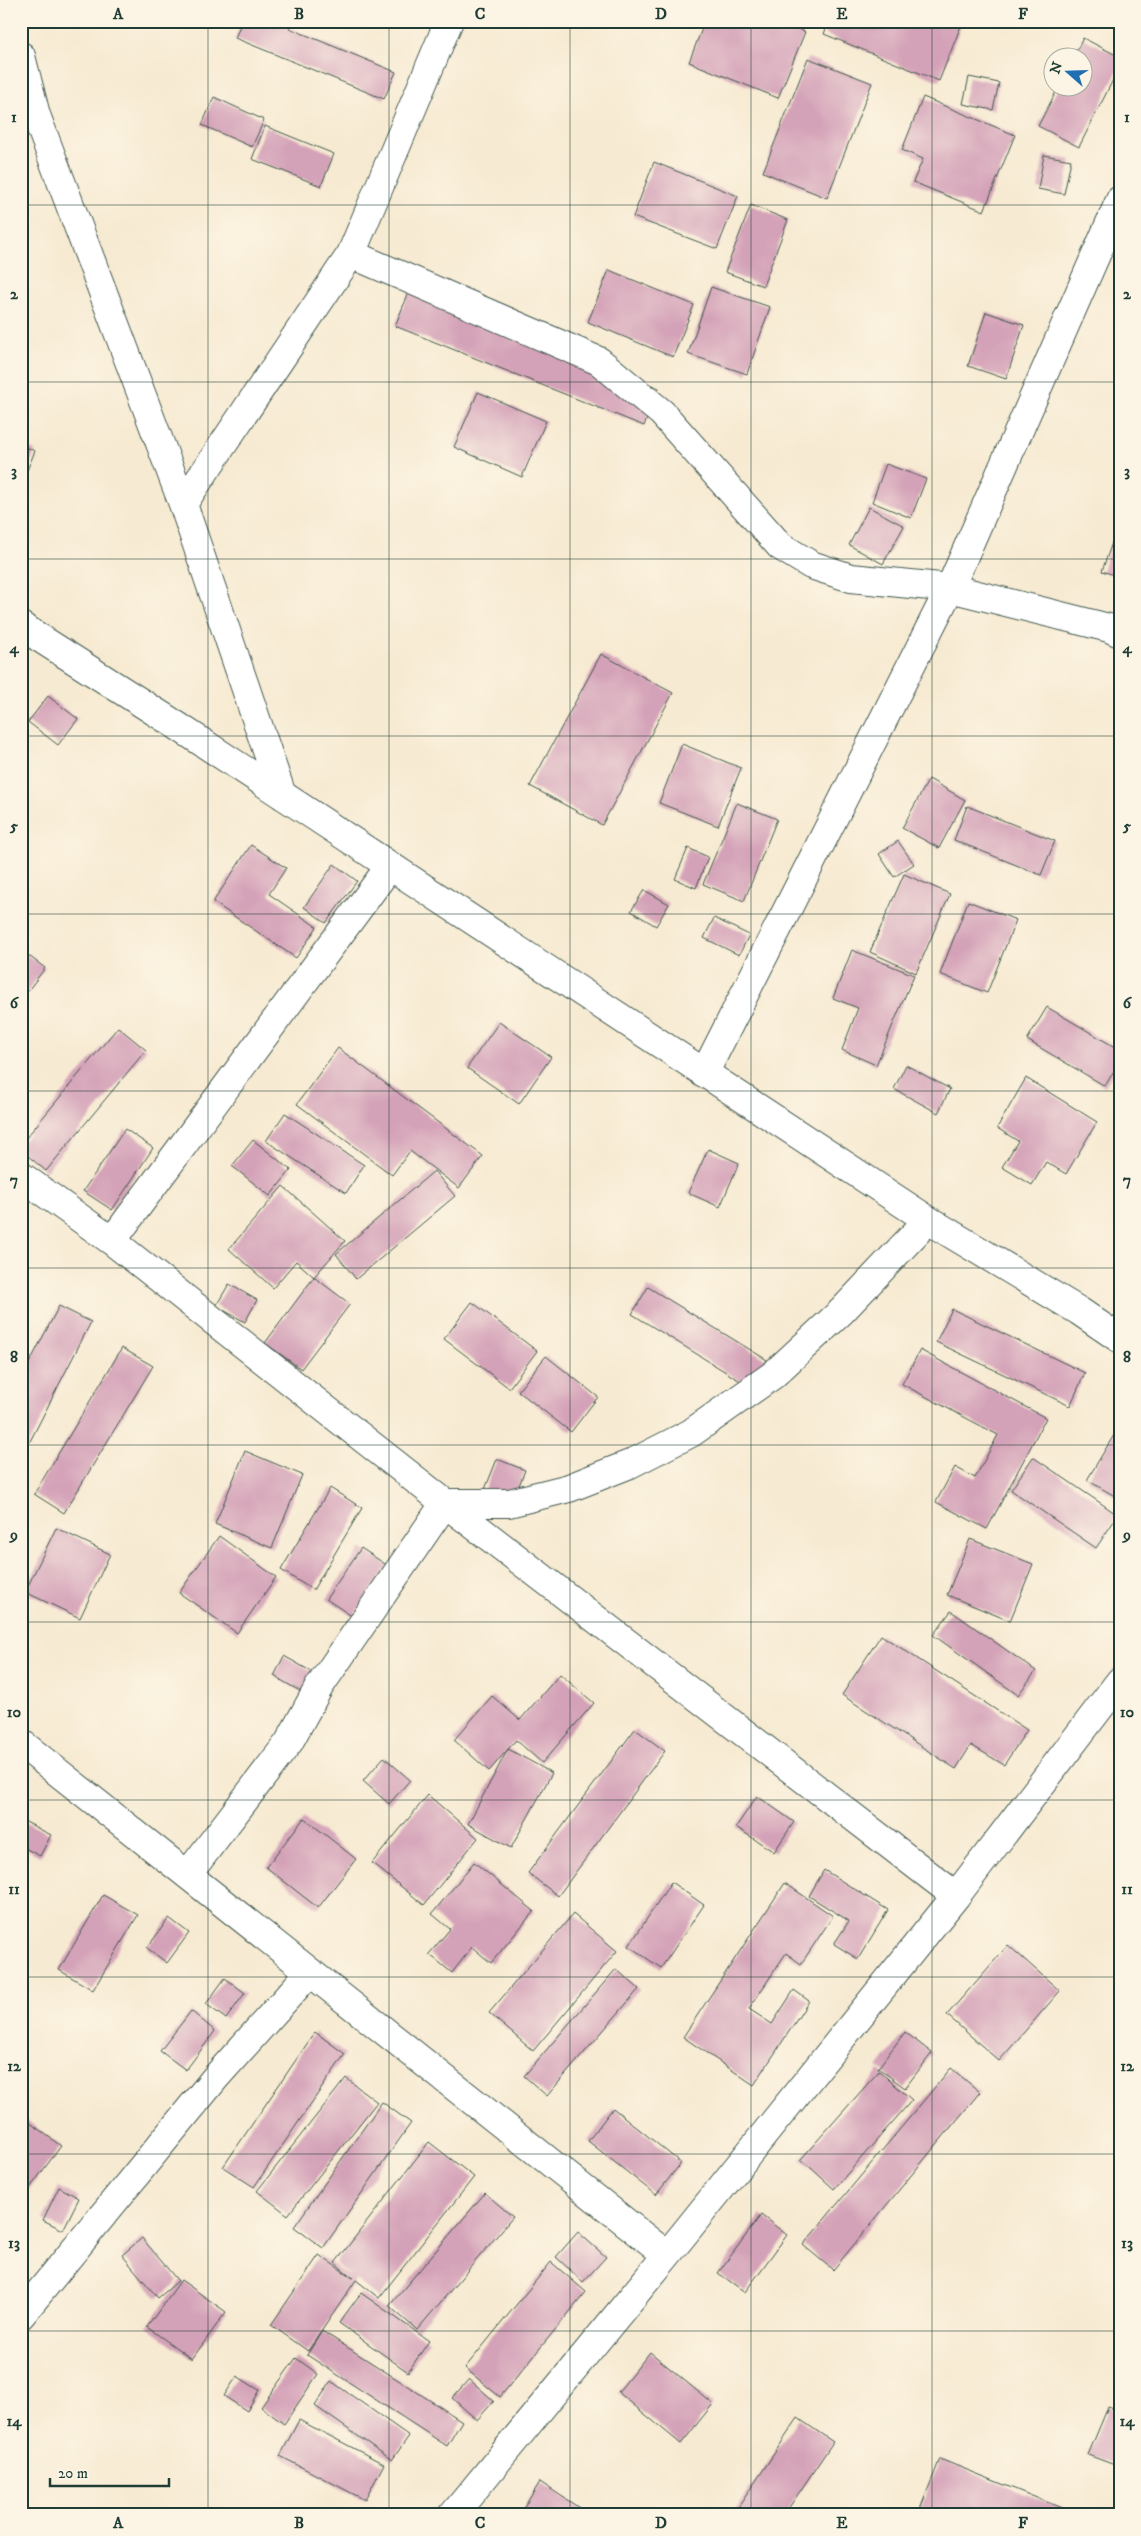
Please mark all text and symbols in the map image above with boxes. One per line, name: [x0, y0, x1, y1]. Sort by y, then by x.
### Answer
text: A: [112, 4, 124, 24]
text: B: [294, 4, 304, 24]
text: C: [475, 4, 485, 24]
text: D: [655, 4, 667, 24]
text: E: [836, 4, 848, 24]
text: F: [1018, 4, 1028, 24]
north arrow: [1044, 48, 1094, 98]
text: N: [1046, 59, 1067, 76]
text: 1: [11, 107, 17, 127]
text: 1: [1124, 107, 1130, 127]
text: 2: [10, 284, 19, 304]
text: 2: [1123, 284, 1132, 304]
text: 3: [11, 461, 17, 481]
text: 3: [1124, 461, 1130, 481]
text: 4: [8, 638, 19, 658]
text: 4: [1121, 638, 1132, 658]
text: 5: [9, 816, 18, 836]
text: 5: [1122, 816, 1131, 836]
text: 6: [10, 993, 20, 1013]
text: 6: [1123, 993, 1133, 1013]
text: 7: [10, 1170, 18, 1190]
text: 7: [1123, 1170, 1131, 1190]
text: 8: [10, 1347, 18, 1367]
text: 8: [1123, 1347, 1131, 1367]
text: 9: [9, 1525, 18, 1545]
text: 9: [1122, 1525, 1131, 1545]
text: 10: [7, 1702, 22, 1722]
text: 10: [1120, 1702, 1135, 1722]
text: 11: [8, 1879, 20, 1899]
text: 11: [1121, 1879, 1133, 1899]
text: 12: [7, 2056, 22, 2076]
text: 12: [1120, 2056, 1135, 2076]
text: 13: [8, 2233, 20, 2253]
text: 13: [1121, 2233, 1133, 2253]
text: 14: [6, 2411, 22, 2431]
text: 14: [1119, 2411, 1135, 2431]
scale bar: [50, 2456, 169, 2488]
text: 20 m: [58, 2464, 88, 2483]
text: A: [112, 2513, 124, 2533]
text: B: [294, 2513, 304, 2533]
text: C: [475, 2513, 485, 2533]
text: D: [655, 2513, 667, 2533]
text: E: [836, 2513, 848, 2533]
text: F: [1018, 2513, 1028, 2533]

